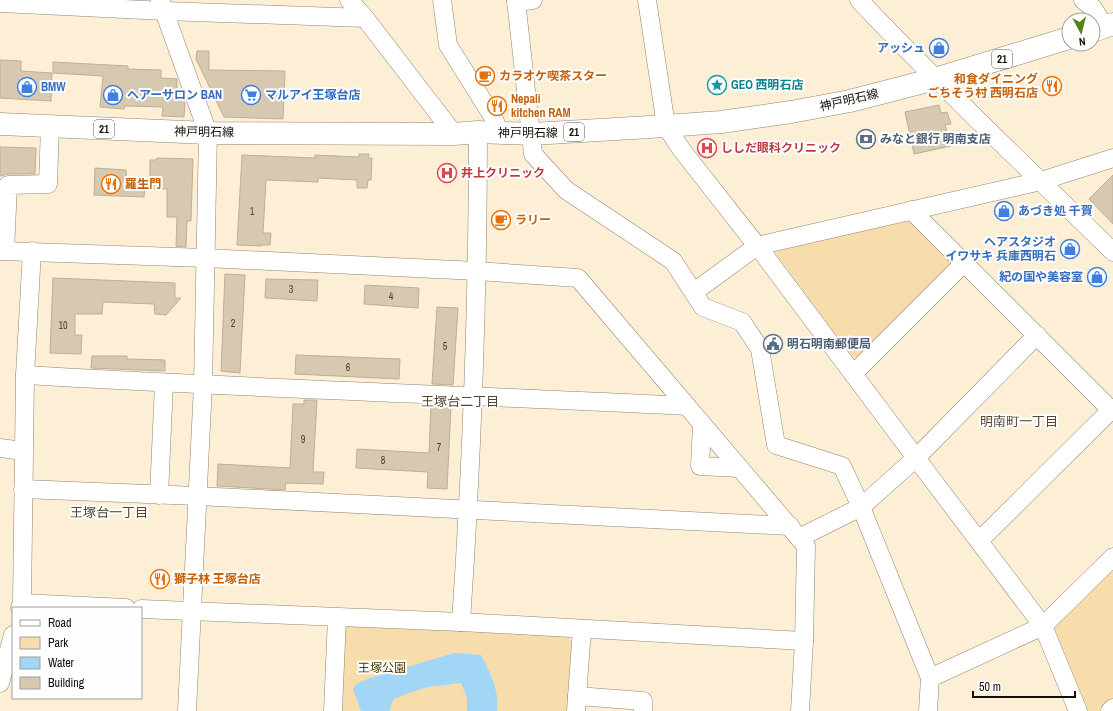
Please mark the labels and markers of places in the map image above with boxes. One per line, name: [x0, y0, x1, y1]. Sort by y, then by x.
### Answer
shop icon: アッシュ: [928, 37, 950, 59]
place label: アッシュ: [877, 40, 925, 56]
cafe icon: カラオケ喫茶スター: [474, 65, 496, 87]
place label: カラオケ喫茶スター: [499, 68, 607, 84]
place label: 和食ダイニング ごちそう村 西明石店: [927, 71, 1038, 101]
place icon: GEO 西明石店: [706, 74, 728, 96]
restaurant icon: 和食ダイニング ごちそう村 西明石店: [1041, 75, 1063, 97]
shop icon: BMW: [16, 76, 38, 98]
place label: GEO 西明石店: [731, 77, 804, 93]
place label: BMW: [41, 79, 66, 95]
shop icon: ヘアーサロン BAN: [102, 84, 124, 106]
supermarket icon: マルアイ王塚台店: [240, 84, 262, 106]
place label: ヘアーサロン BAN: [127, 87, 222, 103]
place label: マルアイ王塚台店: [265, 87, 360, 103]
place label: Nepali kitchen RAM: [511, 91, 571, 121]
restaurant icon: Nepali kitchen RAM: [486, 95, 508, 117]
bank icon: みなと銀行 明南支店: [855, 128, 877, 150]
place label: みなと銀行 明南支店: [880, 131, 991, 147]
hospital icon: ししだ眼科クリニック: [696, 137, 718, 159]
place label: ししだ眼科クリニック: [721, 140, 841, 156]
hospital icon: 井上クリニック: [436, 162, 458, 184]
place label: 井上クリニック: [461, 165, 545, 181]
restaurant icon: 羅生門: [100, 173, 122, 195]
place label: 羅生門: [125, 176, 161, 192]
shop icon: あづき処 千賀: [993, 200, 1015, 222]
place label: あづき処 千賀: [1018, 203, 1093, 219]
cafe icon: ラリー: [490, 209, 512, 231]
place label: ラリー: [515, 212, 551, 228]
place label: ヘアスタジオ イワサキ 兵庫西明石: [945, 234, 1056, 264]
shop icon: ヘアスタジオ イワサキ 兵庫西明石: [1059, 238, 1081, 260]
shop icon: 紀の国や美容室: [1086, 266, 1108, 288]
place label: 紀の国や美容室: [999, 269, 1083, 285]
public building icon: 明石明南郵便局: [762, 333, 784, 355]
place label: 明石明南郵便局: [787, 336, 871, 352]
restaurant icon: 獅子林 王塚台店: [149, 568, 171, 590]
place label: 獅子林 王塚台店: [174, 571, 261, 587]

